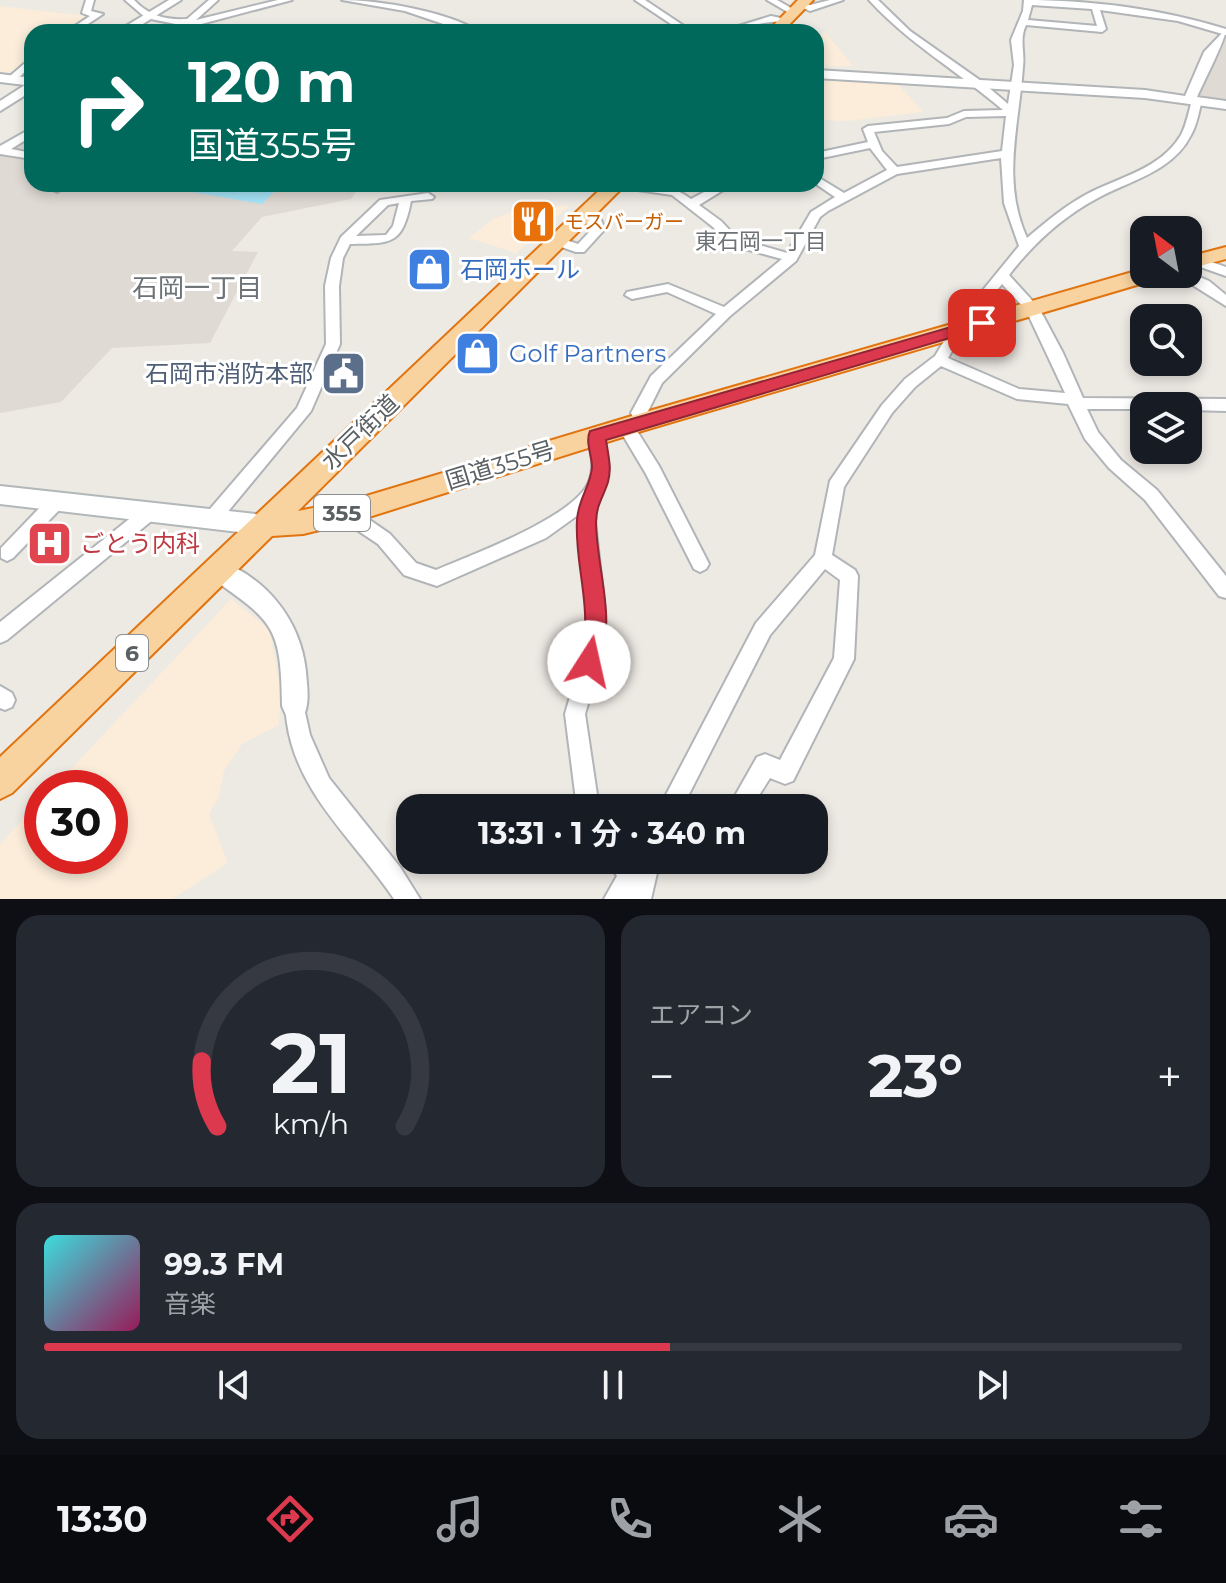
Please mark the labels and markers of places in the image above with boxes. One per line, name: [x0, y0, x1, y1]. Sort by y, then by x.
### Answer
restaurant icon: モスバーガー: [509, 198, 557, 246]
place label: モスバーガー: [564, 210, 684, 234]
shop icon: 石岡ホール: [405, 245, 453, 293]
place label: 石岡ホール: [460, 255, 580, 284]
pin: [948, 289, 1016, 357]
shop icon: Golf Partners: [454, 329, 502, 377]
place label: Golf Partners: [509, 339, 666, 368]
public building icon: 石岡市消防本部: [320, 349, 368, 397]
place label: 石岡市消防本部: [145, 359, 313, 388]
hospital icon: ごとう内科: [25, 519, 73, 567]
place label: ごとう内科: [80, 529, 200, 558]

